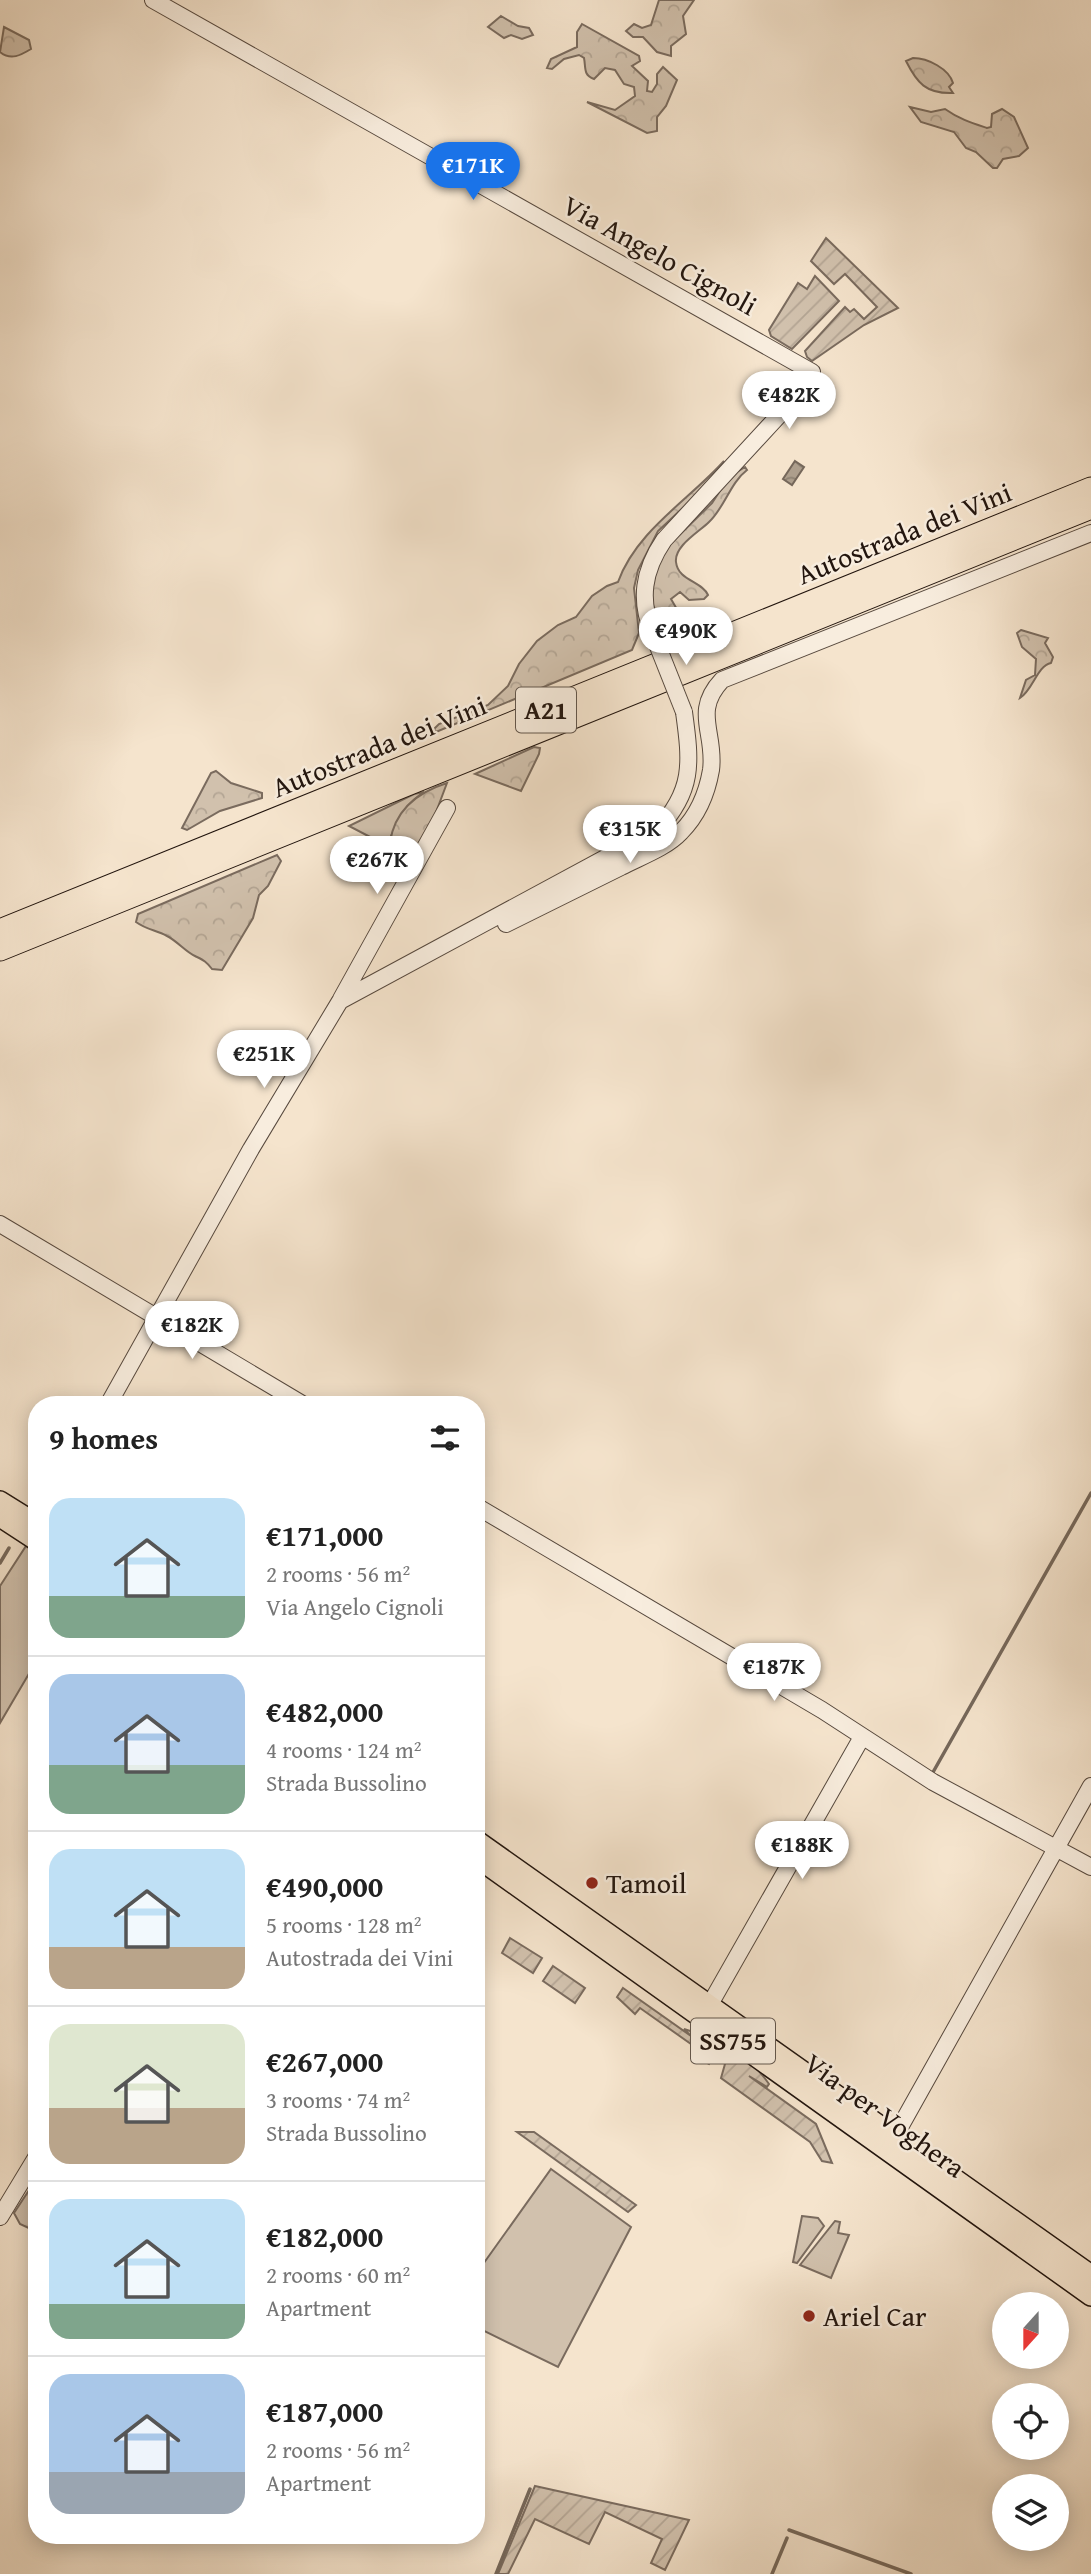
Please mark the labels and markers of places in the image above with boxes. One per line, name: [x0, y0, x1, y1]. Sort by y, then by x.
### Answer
pin: €171K: [424, 142, 522, 202]
pin: €482K: [740, 372, 838, 431]
pin: €490K: [637, 608, 735, 667]
pin: €315K: [581, 806, 679, 865]
pin: €267K: [328, 836, 426, 896]
pin: €251K: [215, 1030, 313, 1090]
pin: €182K: [143, 1302, 241, 1361]
pin: €187K: [725, 1644, 823, 1703]
pin: €188K: [753, 1822, 851, 1881]
place label: Tamoil: [606, 1862, 687, 1903]
marker: Tamoil: [584, 1875, 600, 1891]
place label: Ariel Car: [823, 2295, 927, 2336]
marker: Ariel Car: [801, 2308, 817, 2324]

